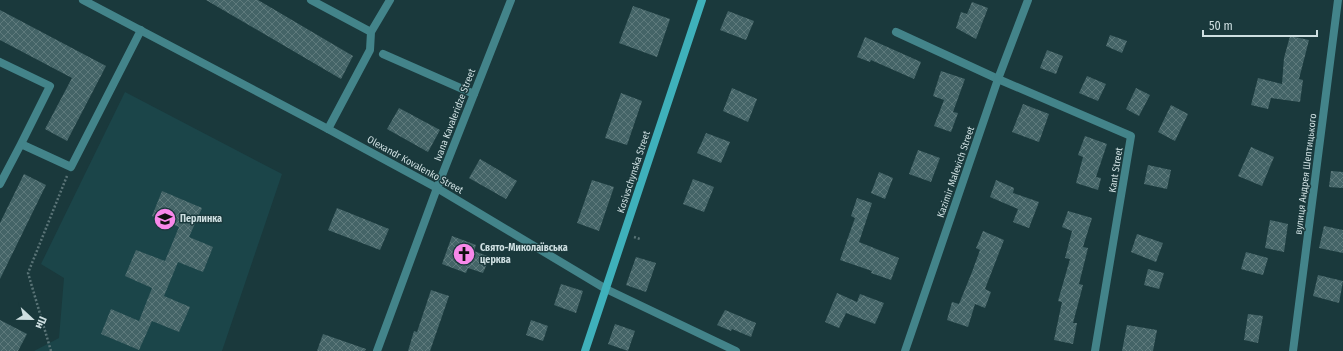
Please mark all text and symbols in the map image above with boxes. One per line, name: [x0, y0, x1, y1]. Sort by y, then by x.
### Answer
scale bar: [1203, 12, 1317, 38]
text: 50 m: [1209, 19, 1233, 33]
street label: Ivana Kavaleridze Street: [432, 66, 478, 163]
street label: вулиця Андрея Шептицького: [1293, 113, 1319, 235]
street label: Kazimir Malevich Street: [935, 124, 977, 219]
street label: Kosivschynska Street: [615, 129, 653, 215]
street label: Olexandr Kovalenko Street: [365, 133, 466, 197]
street label: Kant Street: [1107, 146, 1126, 193]
school or university icon: Перлинка: [152, 206, 178, 232]
place label: Перлинка: [180, 213, 222, 225]
church icon: Свято-Миколаївська церква: [451, 241, 477, 267]
place label: Свято-Миколаївська церква: [480, 242, 568, 266]
north arrow: [12, 299, 52, 339]
text: Пн: [32, 314, 49, 331]

